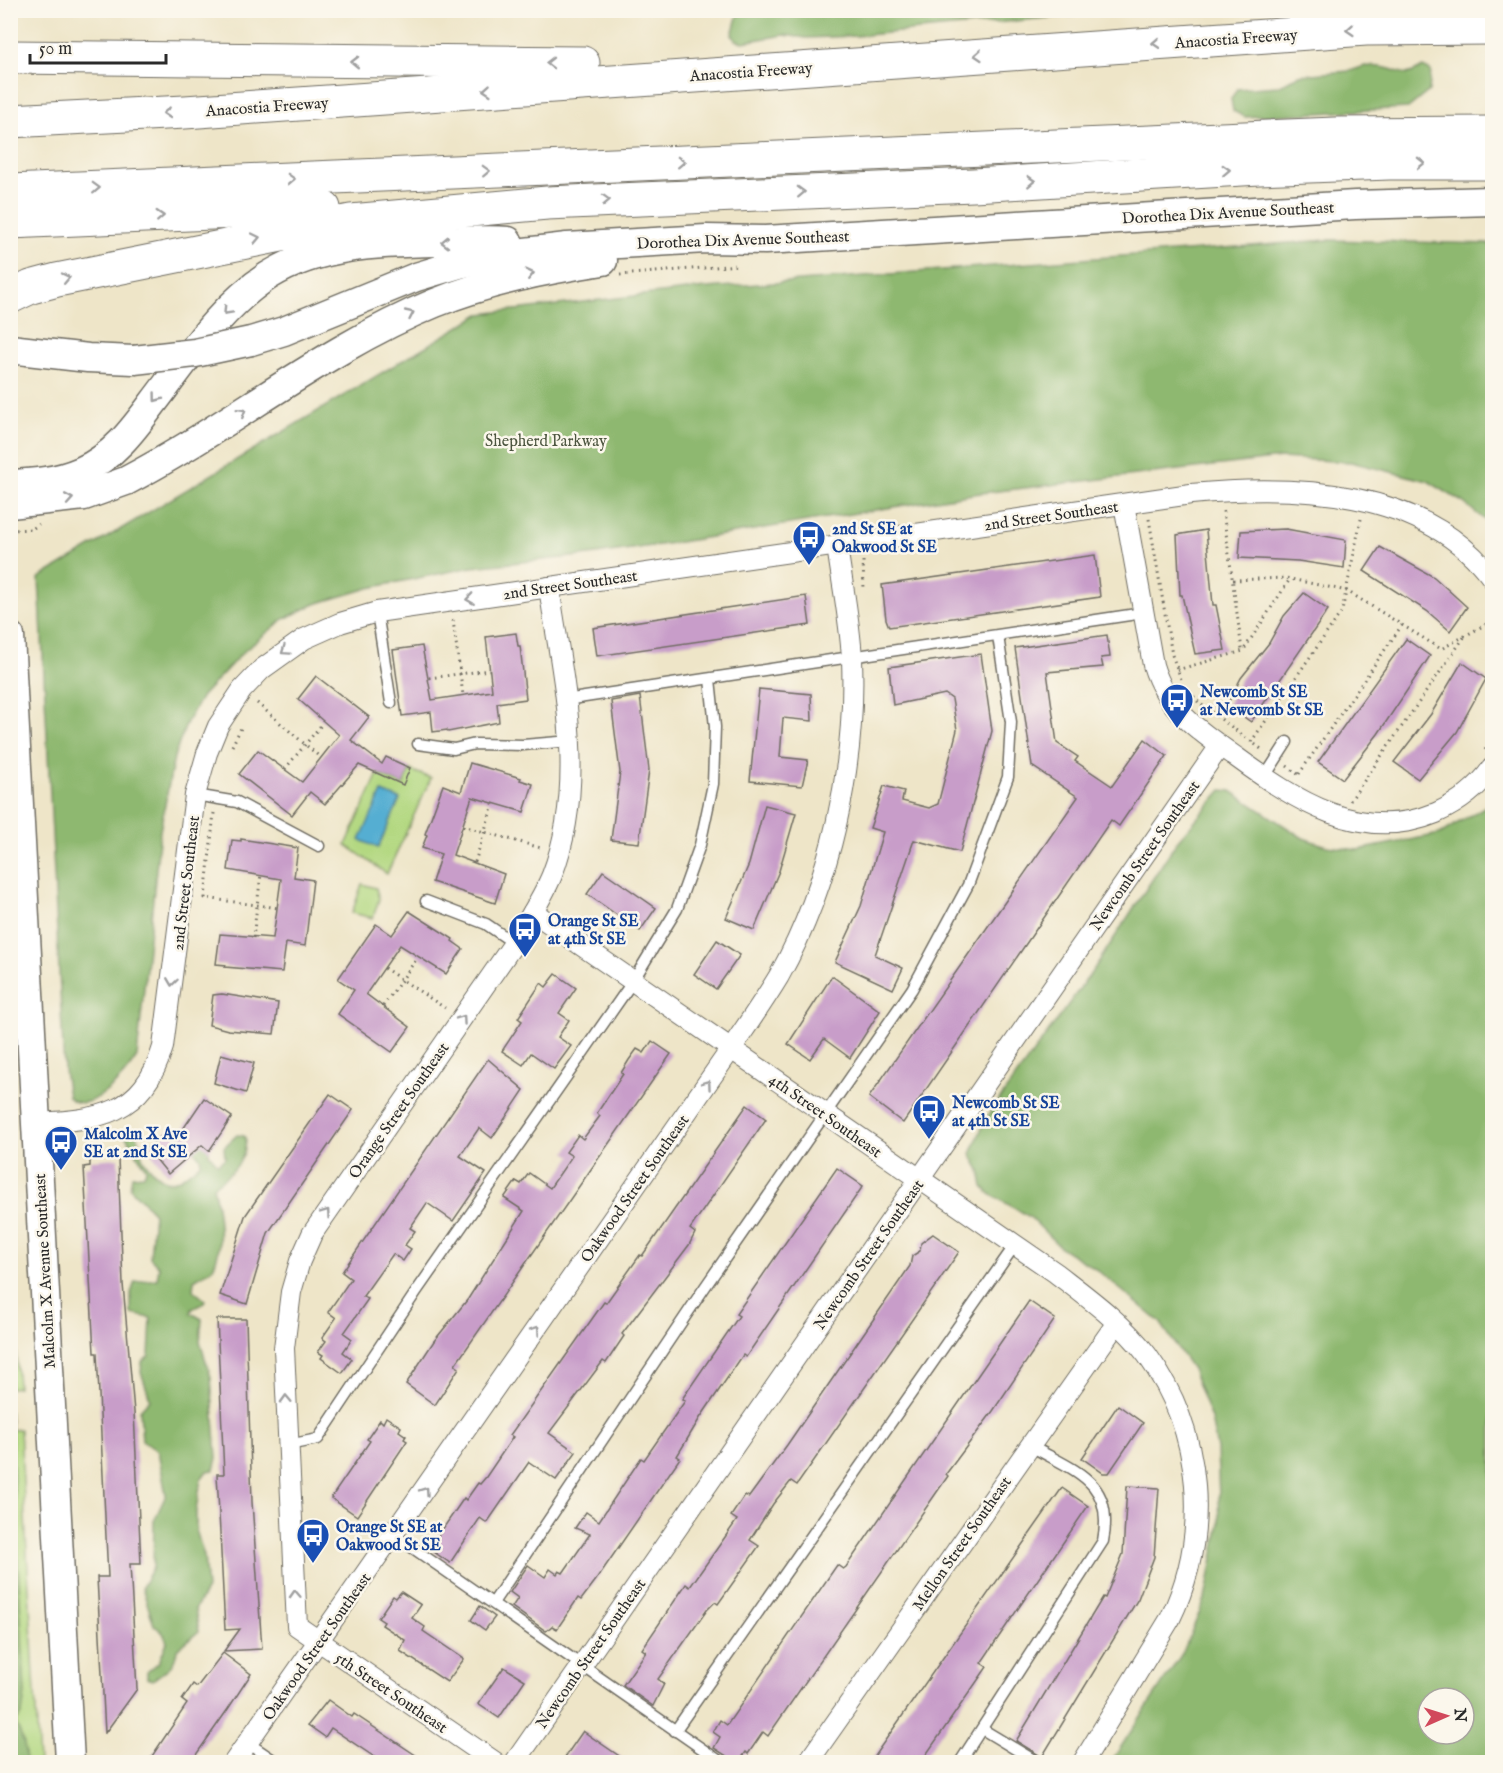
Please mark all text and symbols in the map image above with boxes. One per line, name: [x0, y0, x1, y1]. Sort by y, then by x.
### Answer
one-way arrow: [1346, 23, 1355, 36]
street label: Anacostia Freeway: [1173, 26, 1298, 54]
scale bar: [30, 27, 166, 65]
one-way arrow: [1151, 36, 1160, 49]
text: 50 m: [39, 38, 72, 61]
one-way arrow: [973, 48, 982, 61]
one-way arrow: [350, 56, 359, 68]
one-way arrow: [545, 57, 554, 69]
street label: Anacostia Freeway: [688, 59, 813, 87]
one-way arrow: [483, 83, 492, 96]
street label: Anacostia Freeway: [204, 94, 329, 122]
one-way arrow: [163, 106, 172, 119]
one-way arrow: [676, 156, 685, 169]
one-way arrow: [1416, 156, 1425, 169]
one-way arrow: [1221, 163, 1230, 176]
one-way arrow: [482, 164, 491, 177]
one-way arrow: [287, 173, 296, 186]
one-way arrow: [1027, 175, 1036, 188]
one-way arrow: [92, 181, 101, 194]
one-way arrow: [796, 186, 805, 199]
one-way arrow: [601, 194, 610, 207]
street label: Dorothea Dix Avenue Southeast: [1121, 198, 1335, 230]
one-way arrow: [155, 209, 164, 222]
street label: Dorothea Dix Avenue Southeast: [636, 227, 850, 255]
one-way arrow: [251, 232, 261, 245]
one-way arrow: [441, 236, 450, 248]
one-way arrow: [525, 268, 535, 281]
one-way arrow: [60, 272, 70, 285]
one-way arrow: [223, 304, 234, 315]
one-way arrow: [404, 310, 415, 322]
one-way arrow: [154, 391, 165, 402]
one-way arrow: [236, 407, 246, 419]
park label: Shepherd Parkway: [485, 432, 607, 452]
one-way arrow: [63, 493, 73, 506]
street label: 2nd Street Southeast: [983, 498, 1120, 536]
bus stop icon: 2nd St SE at Oakwood St SE: [791, 519, 827, 566]
place label: 2nd St SE at Oakwood St SE: [832, 520, 937, 558]
street label: 2nd Street Southeast: [502, 567, 639, 605]
one-way arrow: [466, 592, 475, 604]
one-way arrow: [281, 644, 292, 655]
bus stop icon: Newcomb St SE at Newcomb St SE: [1159, 682, 1195, 729]
place label: Newcomb St SE at Newcomb St SE: [1199, 683, 1323, 721]
street label: Newcomb Street Southeast: [1086, 777, 1205, 935]
street label: 2nd Street Southeast: [169, 814, 205, 952]
bus stop icon: Orange St SE at 4th St SE: [507, 911, 543, 958]
place label: Orange St SE at 4th St SE: [548, 912, 639, 950]
one-way arrow: [167, 978, 179, 987]
one-way arrow: [455, 1014, 466, 1025]
street label: Orange Street Southeast: [345, 1039, 455, 1183]
street label: 4th Street Southeast: [765, 1070, 885, 1163]
one-way arrow: [700, 1079, 711, 1090]
bus stop icon: Newcomb St SE at 4th St SE: [911, 1093, 947, 1140]
place label: Newcomb St SE at 4th St SE: [951, 1094, 1060, 1132]
street label: Oakwood Street Southeast: [577, 1111, 695, 1267]
bus stop icon: Malcolm X Ave SE at 2nd St SE: [43, 1124, 79, 1171]
place label: Malcolm X Ave SE at 2nd St SE: [84, 1125, 188, 1163]
street label: Malcolm X Avenue Southeast: [31, 1172, 61, 1369]
street label: Newcomb Street Southeast: [810, 1176, 929, 1334]
one-way arrow: [319, 1209, 330, 1220]
one-way arrow: [529, 1326, 540, 1337]
one-way arrow: [279, 1395, 292, 1404]
street label: Mellon Street Southeast: [909, 1473, 1017, 1615]
one-way arrow: [418, 1486, 429, 1497]
bus stop icon: Orange St SE at Oakwood St SE: [295, 1517, 331, 1564]
place label: Orange St SE at Oakwood St SE: [336, 1518, 443, 1556]
street label: Oakwood Street Southeast: [259, 1569, 377, 1725]
street label: Newcomb Street Southeast: [532, 1575, 651, 1733]
one-way arrow: [289, 1590, 302, 1599]
street label: 5th Street Southeast: [331, 1649, 451, 1739]
north arrow: [1416, 1686, 1476, 1746]
text: N: [1449, 1707, 1469, 1723]

